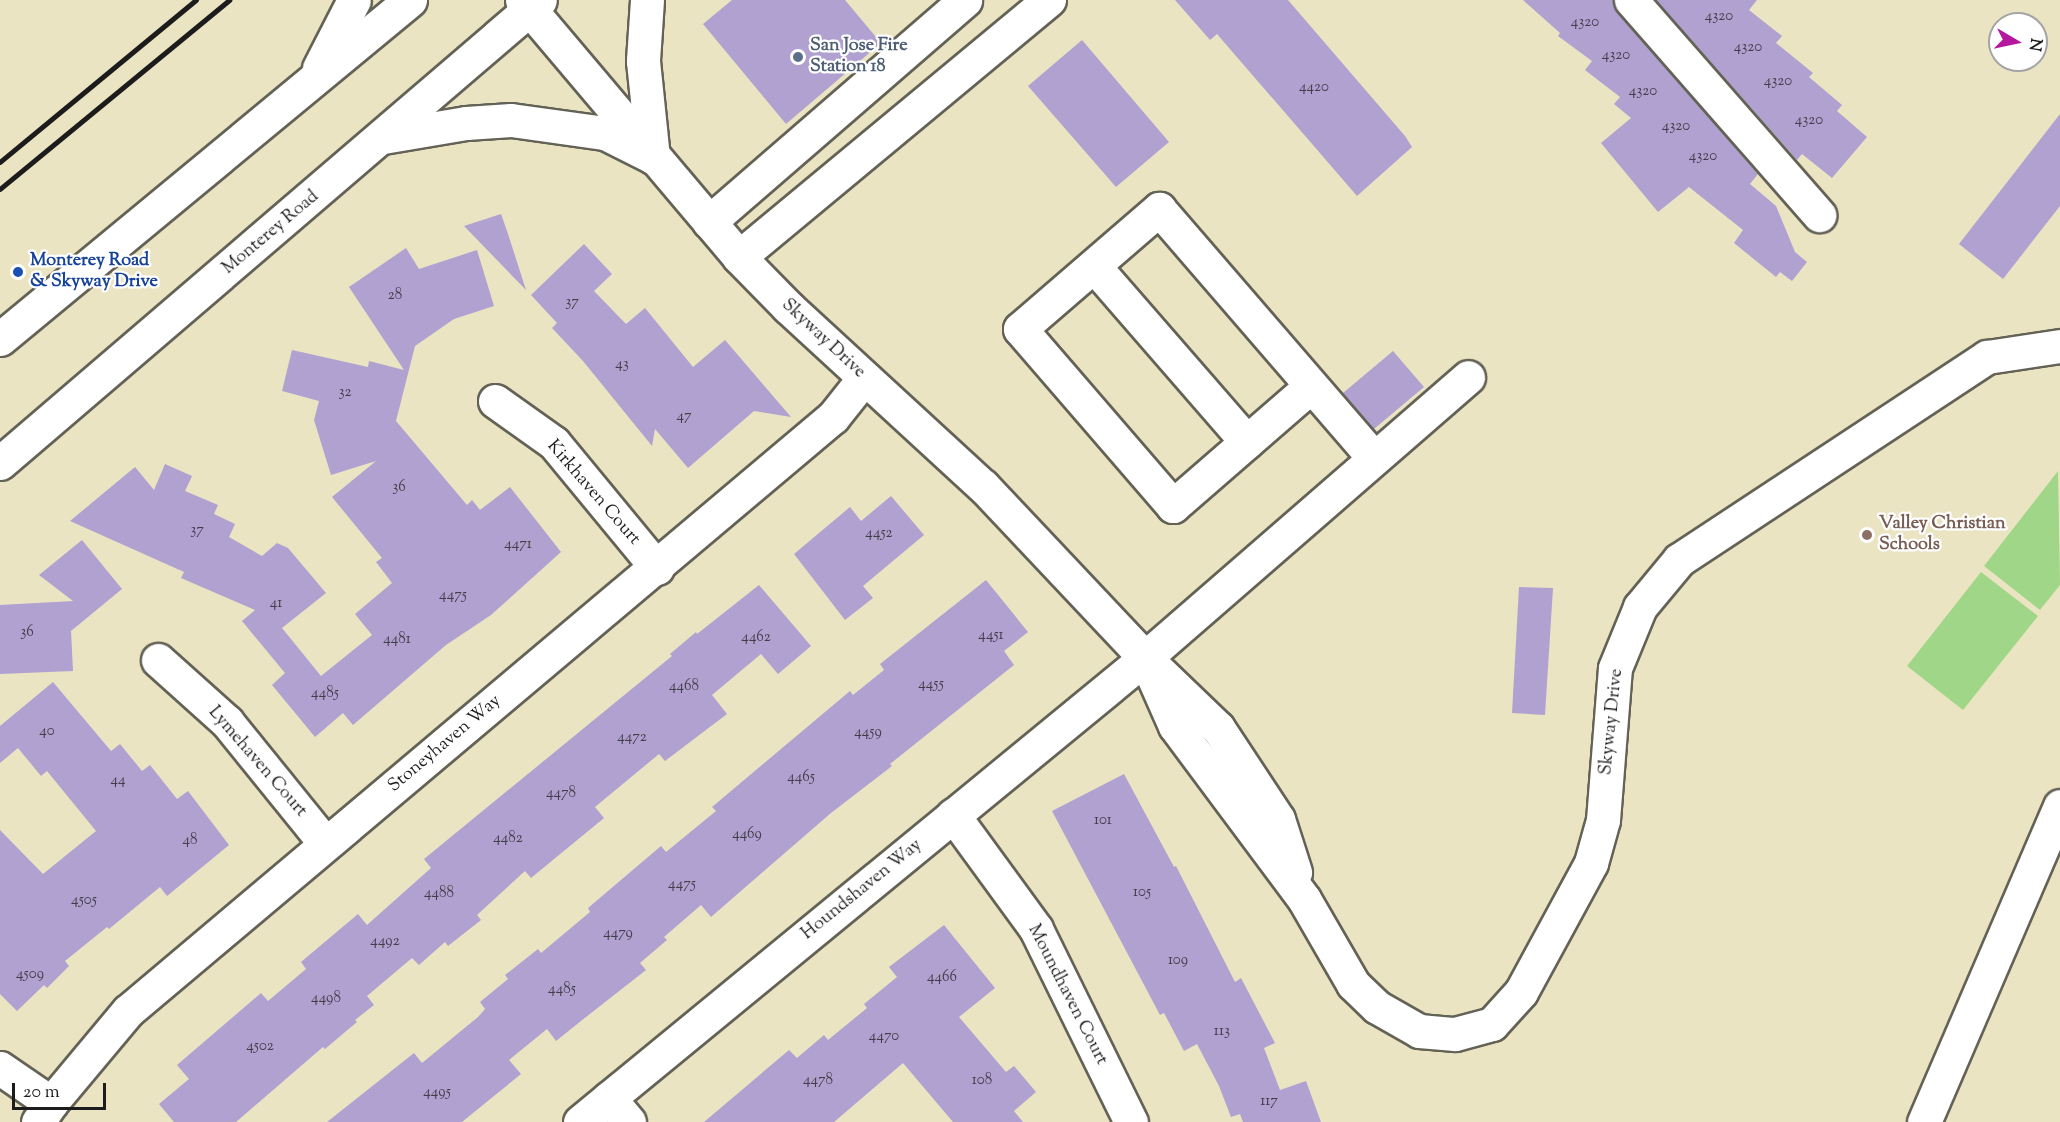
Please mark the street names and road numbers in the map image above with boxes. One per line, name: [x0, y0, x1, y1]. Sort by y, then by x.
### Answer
street label: Monterey Road: [218, 186, 324, 280]
street label: Skyway Drive: [777, 295, 869, 383]
street label: Kirkhaven Court: [542, 436, 644, 550]
street label: Skyway Drive: [1596, 668, 1628, 776]
street label: Stoneyhaven Way: [384, 691, 506, 797]
street label: Lymehaven Court: [203, 702, 311, 822]
street label: Houndshaven Way: [798, 835, 926, 945]
street label: Moundhaven Court: [1022, 921, 1112, 1069]

